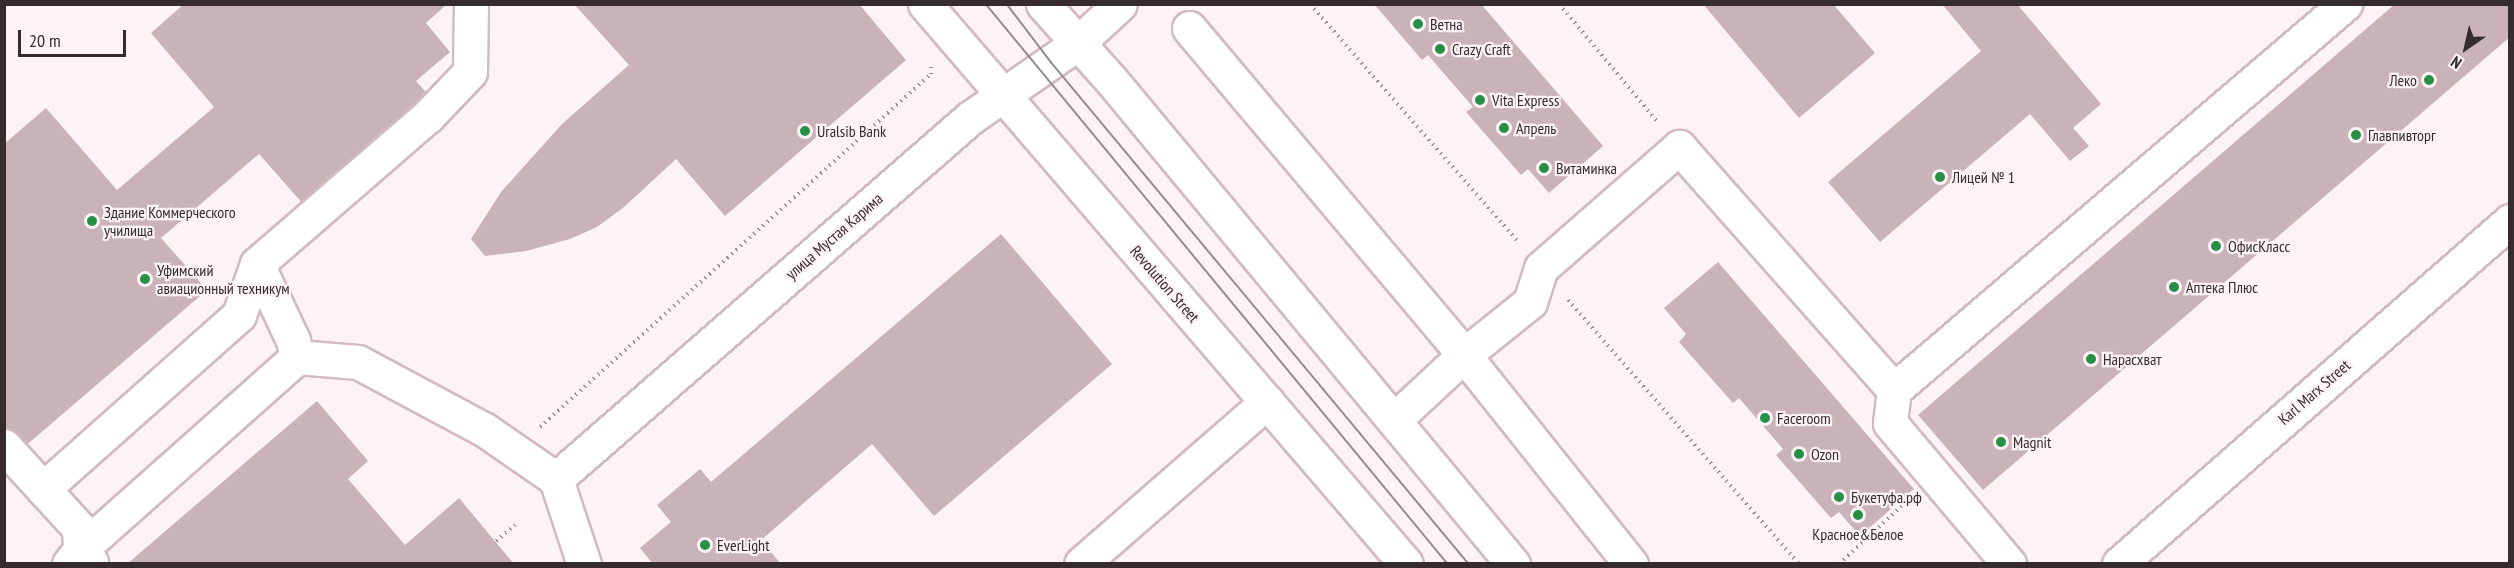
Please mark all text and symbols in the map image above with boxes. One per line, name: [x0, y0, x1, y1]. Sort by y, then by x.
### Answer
place label: Ветна: [1430, 14, 1463, 34]
marker: Ветна: [1411, 17, 1425, 31]
scale bar: [21, 18, 129, 56]
north arrow: [2436, 18, 2496, 78]
text: 20 m: [29, 29, 61, 52]
place label: Crazy Craft: [1452, 39, 1511, 59]
marker: Crazy Craft: [1433, 42, 1447, 56]
text: N: [2447, 52, 2465, 74]
place label: Леко: [2389, 70, 2417, 90]
marker: Леко: [2422, 73, 2436, 87]
place label: Vita Express: [1492, 90, 1559, 110]
marker: Vita Express: [1473, 93, 1487, 107]
place label: Апрель: [1516, 118, 1556, 138]
place label: Uralsib Bank: [817, 121, 886, 141]
marker: Апрель: [1497, 121, 1511, 135]
marker: Uralsib Bank: [798, 124, 812, 138]
place label: Главпивторг: [2368, 125, 2436, 145]
marker: Главпивторг: [2349, 128, 2363, 142]
place label: Витаминка: [1556, 158, 1617, 178]
marker: Витаминка: [1537, 161, 1551, 175]
place label: Лицей № 1: [1952, 167, 2015, 187]
marker: Лицей № 1: [1933, 170, 1947, 184]
street label: улица Мустая Карима: [782, 189, 886, 283]
place label: Здание Коммерческого училища: [104, 202, 236, 240]
marker: Здание Коммерческого училища: [85, 214, 99, 228]
place label: ОфисКласс: [2228, 236, 2290, 256]
marker: ОфисКласс: [2209, 239, 2223, 253]
street label: Revolution Street: [1126, 242, 1204, 326]
place label: Уфимский авиационный техникум: [157, 260, 290, 298]
marker: Уфимский авиационный техникум: [138, 272, 152, 286]
place label: Аптека Плюс: [2186, 277, 2258, 297]
marker: Аптека Плюс: [2167, 280, 2181, 294]
place label: Нарасхват: [2103, 349, 2161, 369]
marker: Нарасхват: [2084, 352, 2098, 366]
street label: Karl Marx Street: [2274, 355, 2354, 429]
place label: Faceroom: [1777, 408, 1831, 428]
marker: Faceroom: [1758, 411, 1772, 425]
place label: Magnit: [2013, 432, 2051, 452]
marker: Magnit: [1994, 435, 2008, 449]
place label: Ozon: [1811, 444, 1839, 464]
marker: Ozon: [1792, 447, 1806, 461]
place label: Букетуфа.рф: [1851, 487, 1922, 507]
marker: Букетуфа.рф: [1832, 490, 1846, 504]
marker: Красное&Белое: [1851, 508, 1865, 522]
place label: Красное&Белое: [1812, 524, 1904, 544]
place label: EverLight: [717, 535, 770, 555]
marker: EverLight: [698, 538, 712, 552]

